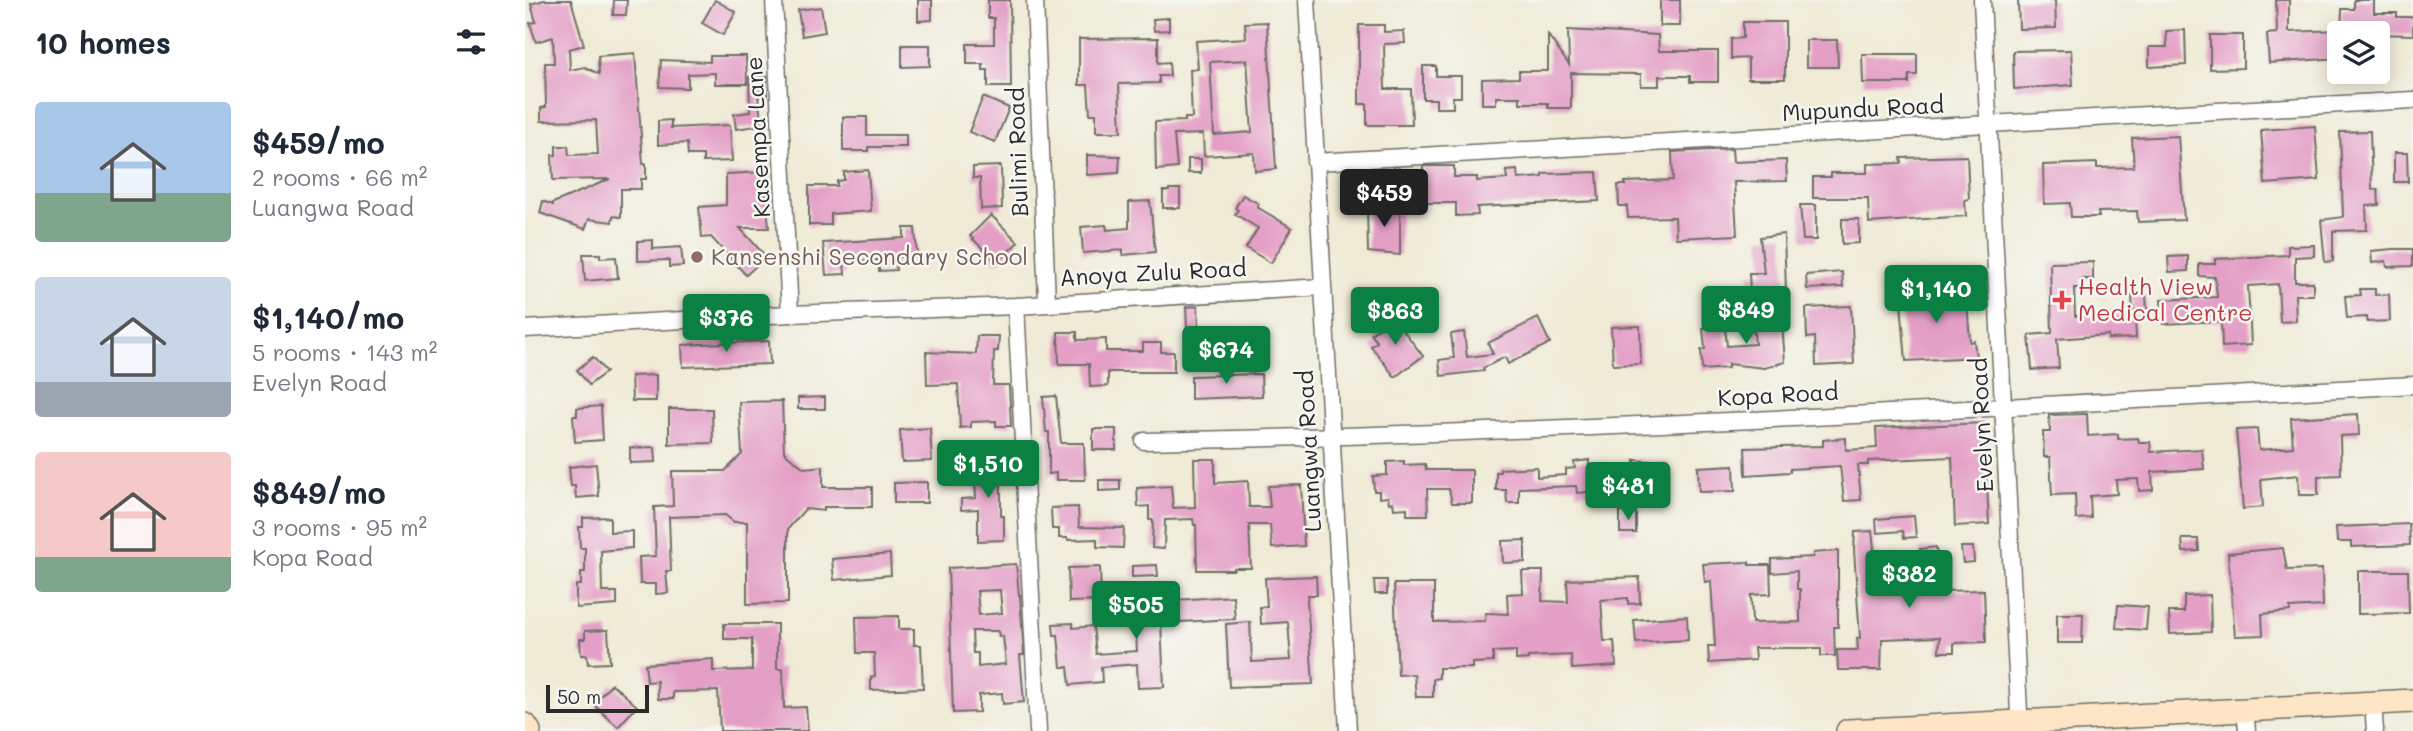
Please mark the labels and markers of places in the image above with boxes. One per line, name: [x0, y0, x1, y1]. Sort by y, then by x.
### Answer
pin: $459: [1343, 170, 1425, 229]
place label: Kansenshi Secondary School: [711, 241, 1028, 271]
marker: Kansenshi Secondary School: [689, 249, 705, 265]
pin: $1,140: [1879, 266, 1993, 325]
place label: Health View Medical Centre: [2078, 271, 2252, 327]
pin: $849: [1705, 286, 1787, 346]
pin: $863: [1354, 288, 1436, 347]
marker: Health View Medical Centre: [2052, 290, 2072, 310]
pin: $376: [685, 294, 767, 354]
pin: $674: [1185, 326, 1267, 386]
pin: $1,510: [931, 440, 1045, 500]
pin: $481: [1587, 462, 1669, 522]
pin: $382: [1868, 550, 1950, 610]
pin: $505: [1095, 582, 1177, 641]

